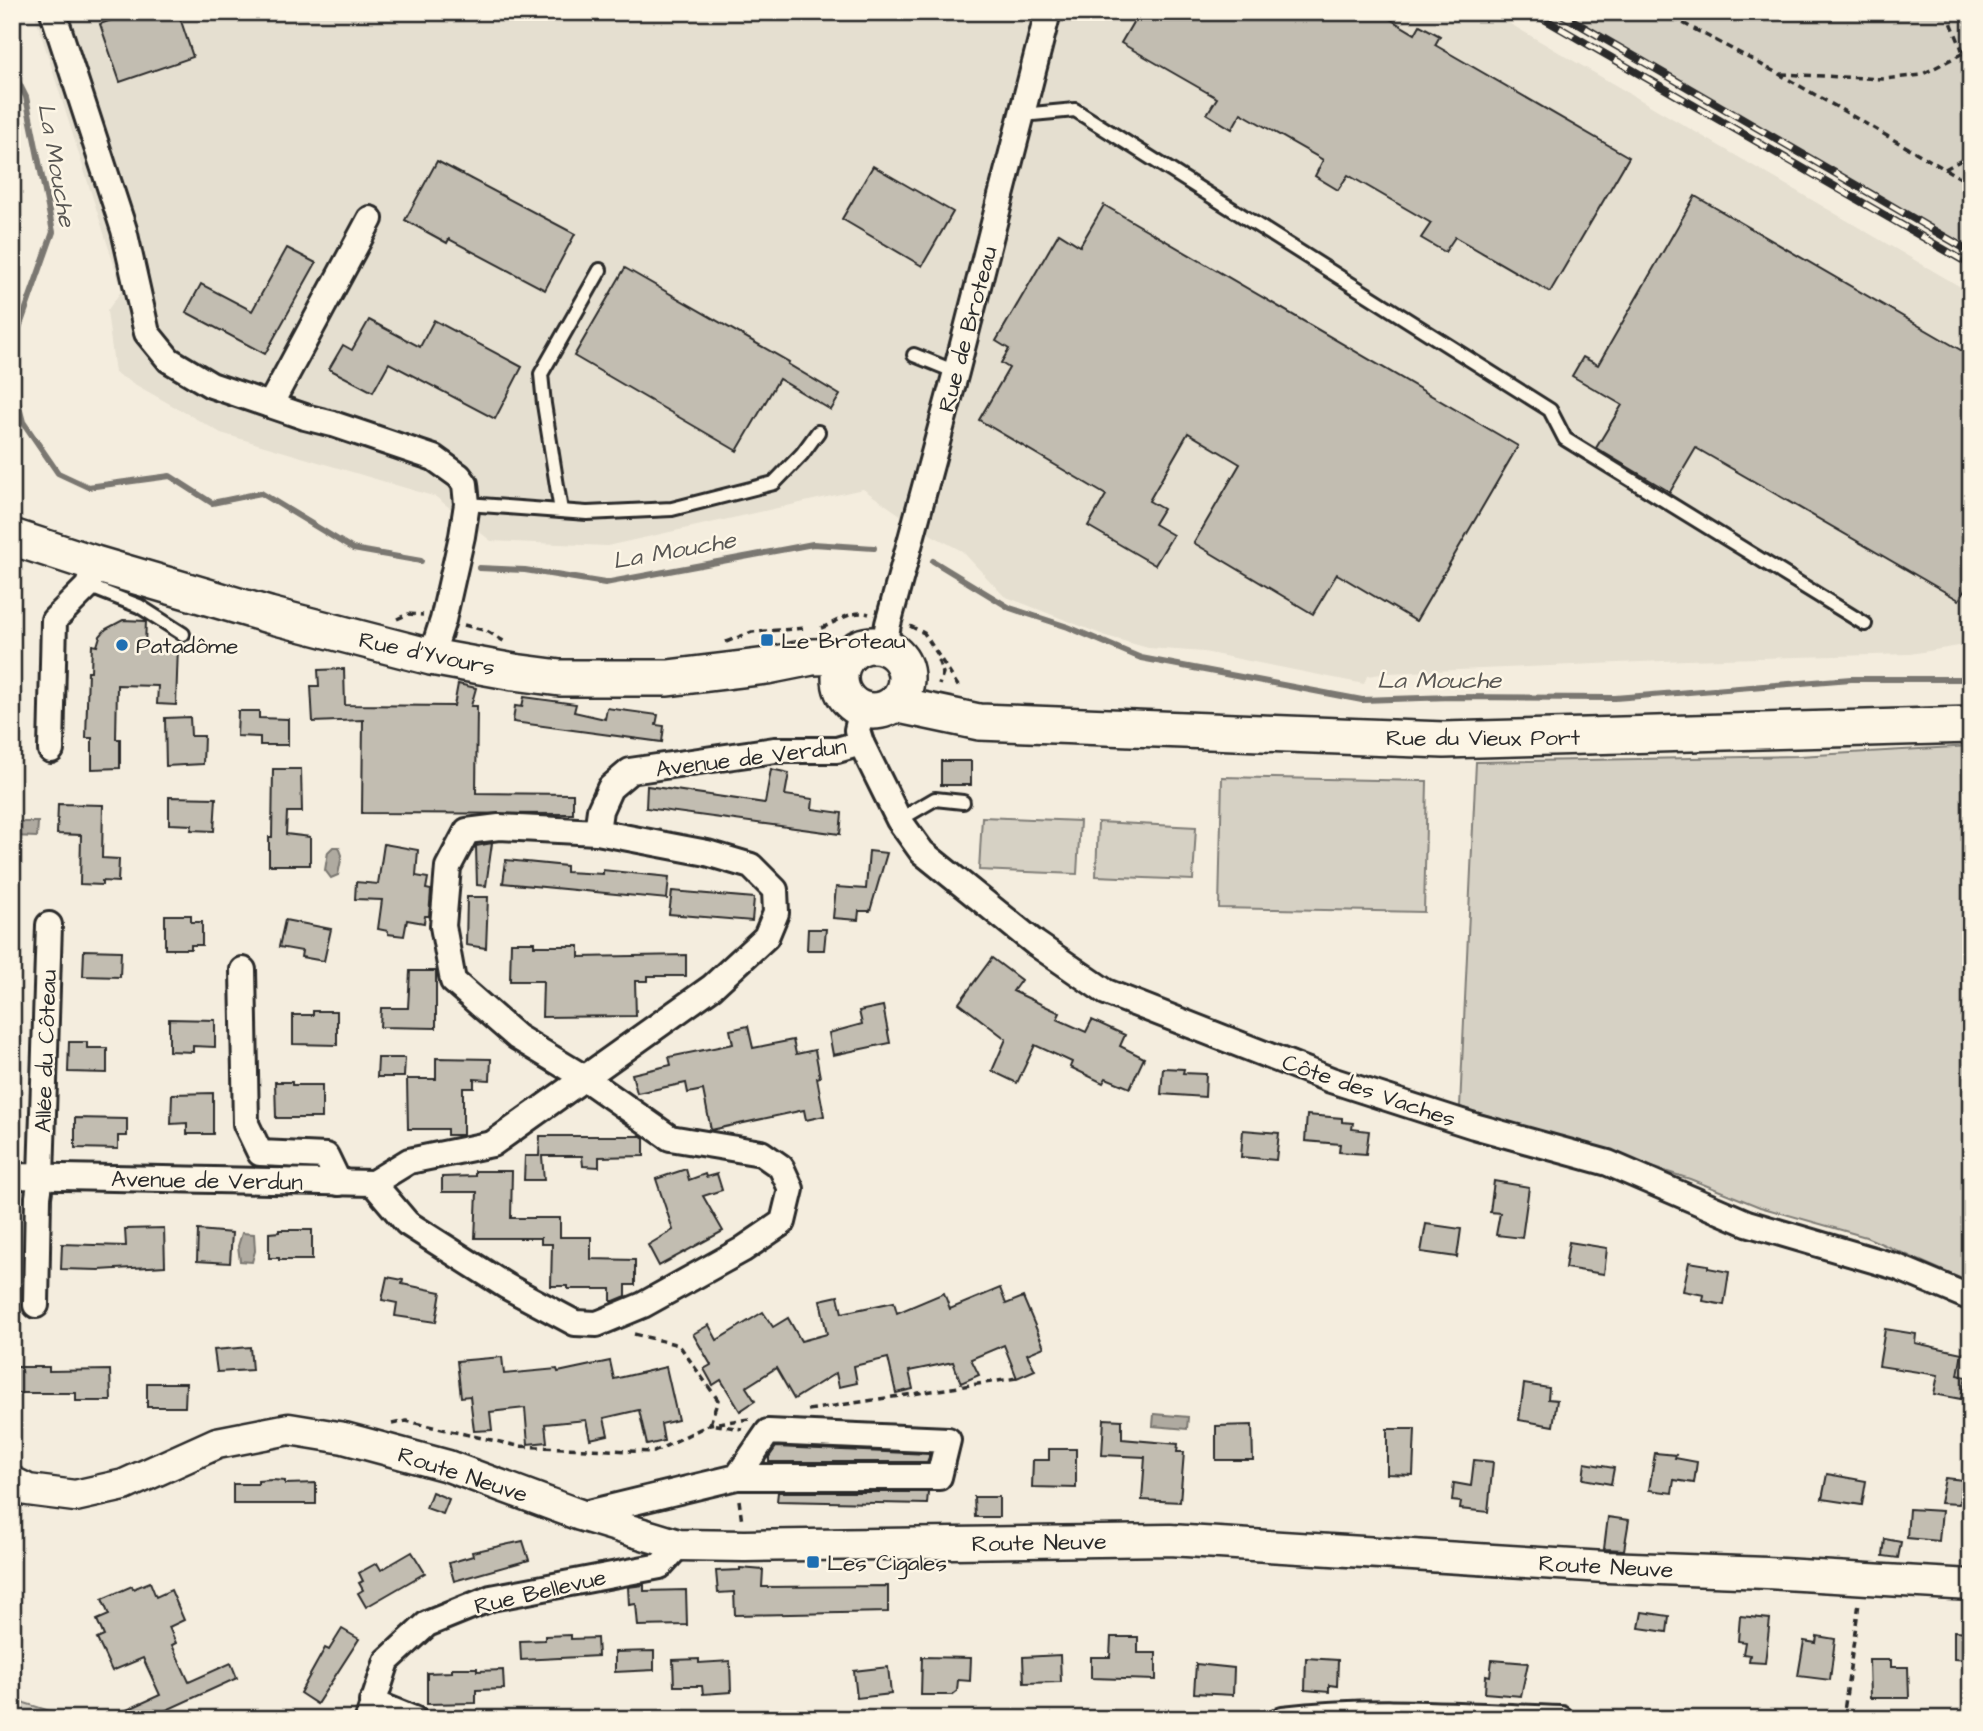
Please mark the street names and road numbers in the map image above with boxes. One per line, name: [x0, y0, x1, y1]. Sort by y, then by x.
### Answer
street label: Rue de Broteau: [930, 243, 1005, 416]
street label: Rue d'Yvours: [356, 624, 498, 684]
street label: Rue du Vieux Port: [1386, 722, 1581, 754]
street label: Avenue de Verdun: [654, 730, 848, 786]
street label: Allée du Côteau: [27, 969, 65, 1133]
street label: Côte des Vaches: [1278, 1046, 1460, 1136]
street label: Avenue de Verdun: [111, 1163, 303, 1199]
street label: Route Neuve: [394, 1439, 532, 1511]
street label: Route Neuve: [971, 1526, 1107, 1560]
street label: Route Neuve: [1538, 1547, 1674, 1587]
street label: Rue Bellevue: [471, 1561, 609, 1623]

